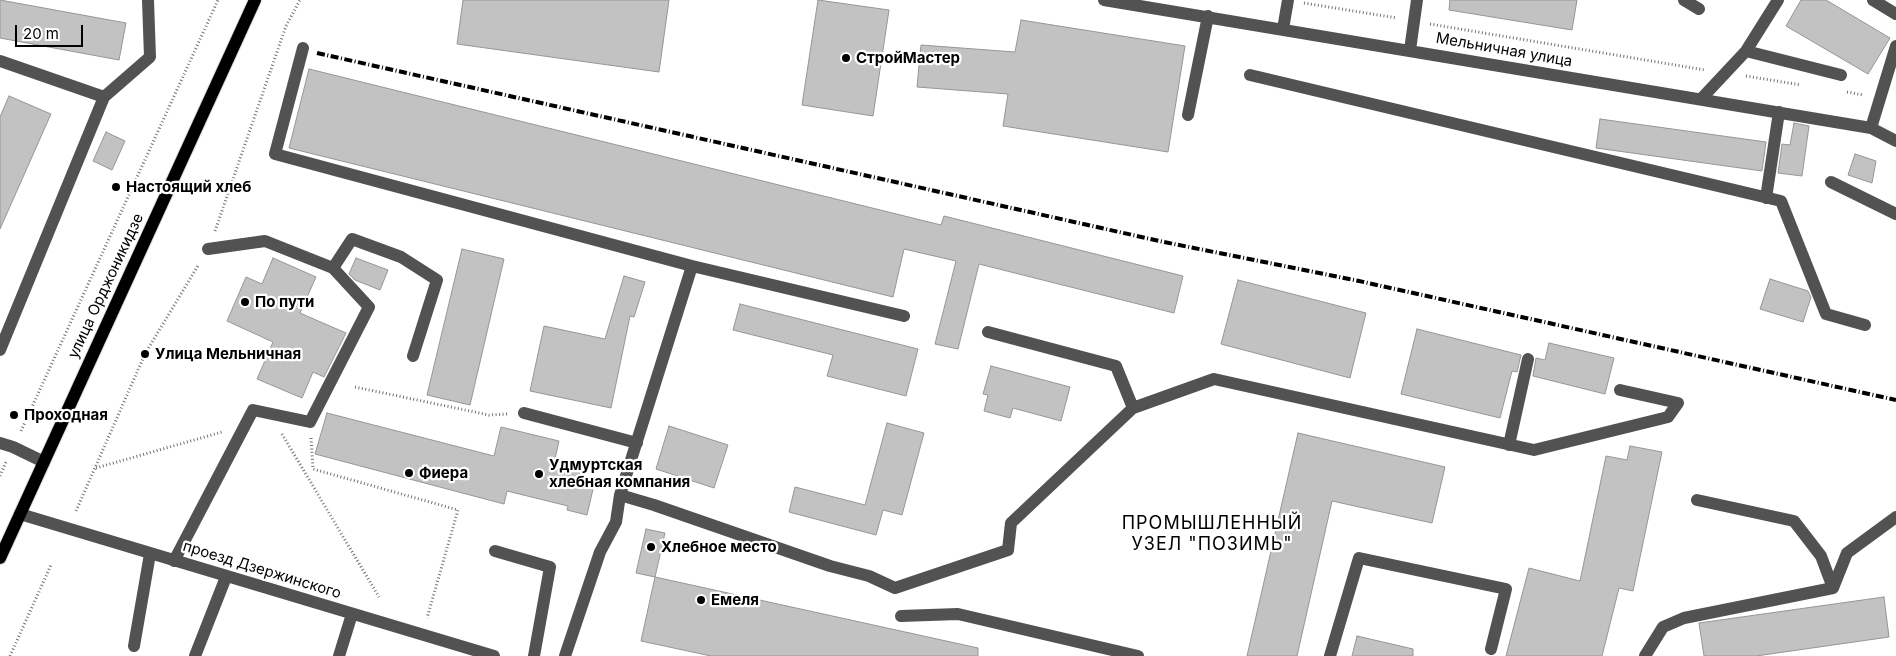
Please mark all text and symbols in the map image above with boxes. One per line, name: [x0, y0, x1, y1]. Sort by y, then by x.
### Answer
scale bar: [18, 15, 85, 47]
text: 20 m: [23, 24, 59, 43]
street label: Мельничная улица: [1434, 29, 1574, 71]
place label: СтройМастер: [856, 49, 960, 67]
marker: СтройМастер: [840, 52, 852, 64]
place label: Настоящий хлеб: [126, 178, 251, 196]
marker: Настоящий хлеб: [110, 181, 122, 193]
street label: улица Орджоникидзе: [64, 211, 148, 361]
place label: По пути: [255, 293, 314, 311]
marker: По пути: [239, 296, 251, 308]
place label: Улица Мельничная: [155, 345, 301, 363]
marker: Улица Мельничная: [139, 348, 151, 360]
place label: Проходная: [24, 406, 108, 424]
marker: Проходная: [8, 409, 20, 421]
place label: Удмуртская хлебная компания: [549, 456, 690, 491]
place label: Фиера: [419, 464, 468, 482]
marker: Фиера: [403, 467, 415, 479]
marker: Удмуртская хлебная компания: [533, 468, 545, 480]
district label: ПРОМЫШЛЕННЫЙ УЗЕЛ "ПОЗИМЬ": [1120, 513, 1304, 556]
street label: проезд Дзержинского: [181, 537, 343, 603]
place label: Хлебное место: [661, 538, 777, 556]
marker: Хлебное место: [645, 541, 657, 553]
place label: Емеля: [711, 591, 759, 609]
marker: Емеля: [695, 594, 707, 606]

